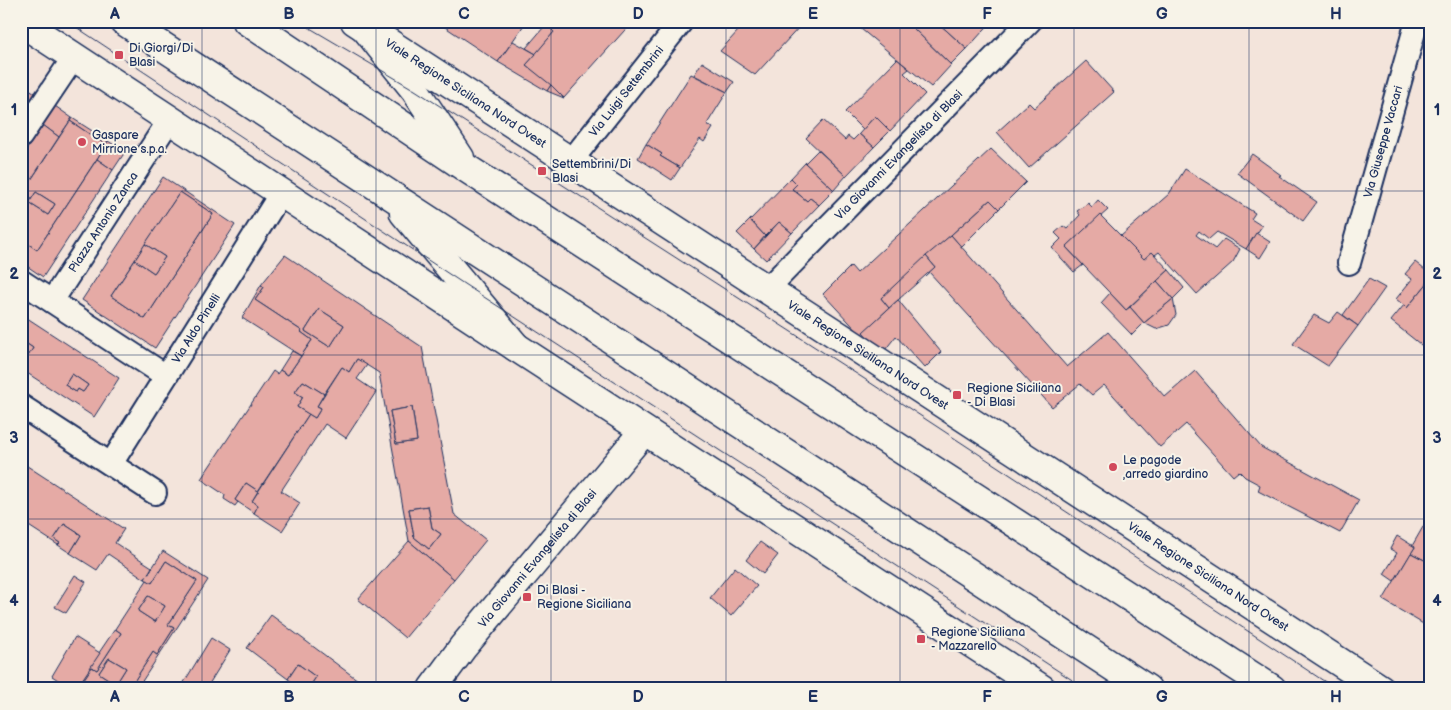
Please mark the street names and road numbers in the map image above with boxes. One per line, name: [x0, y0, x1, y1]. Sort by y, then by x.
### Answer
street label: Viale Regione Siciliana Nord Ovest: [382, 36, 549, 152]
street label: Via Luigi Settembrini: [586, 43, 667, 140]
street label: Via Giuseppe Vaccari: [1361, 84, 1407, 200]
street label: Via Giovanni Evangelista di Blasi: [832, 87, 966, 223]
street label: Piazza Antonio Zanca: [66, 169, 142, 275]
street label: Via Aldo Pinelli: [169, 291, 224, 366]
street label: Viale Regione Siciliana Nord Ovest: [784, 297, 951, 413]
street label: Via Giovanni Evangelista di Blasi: [475, 486, 600, 631]
street label: Viale Regione Siciliana Nord Ovest: [1124, 519, 1291, 635]

